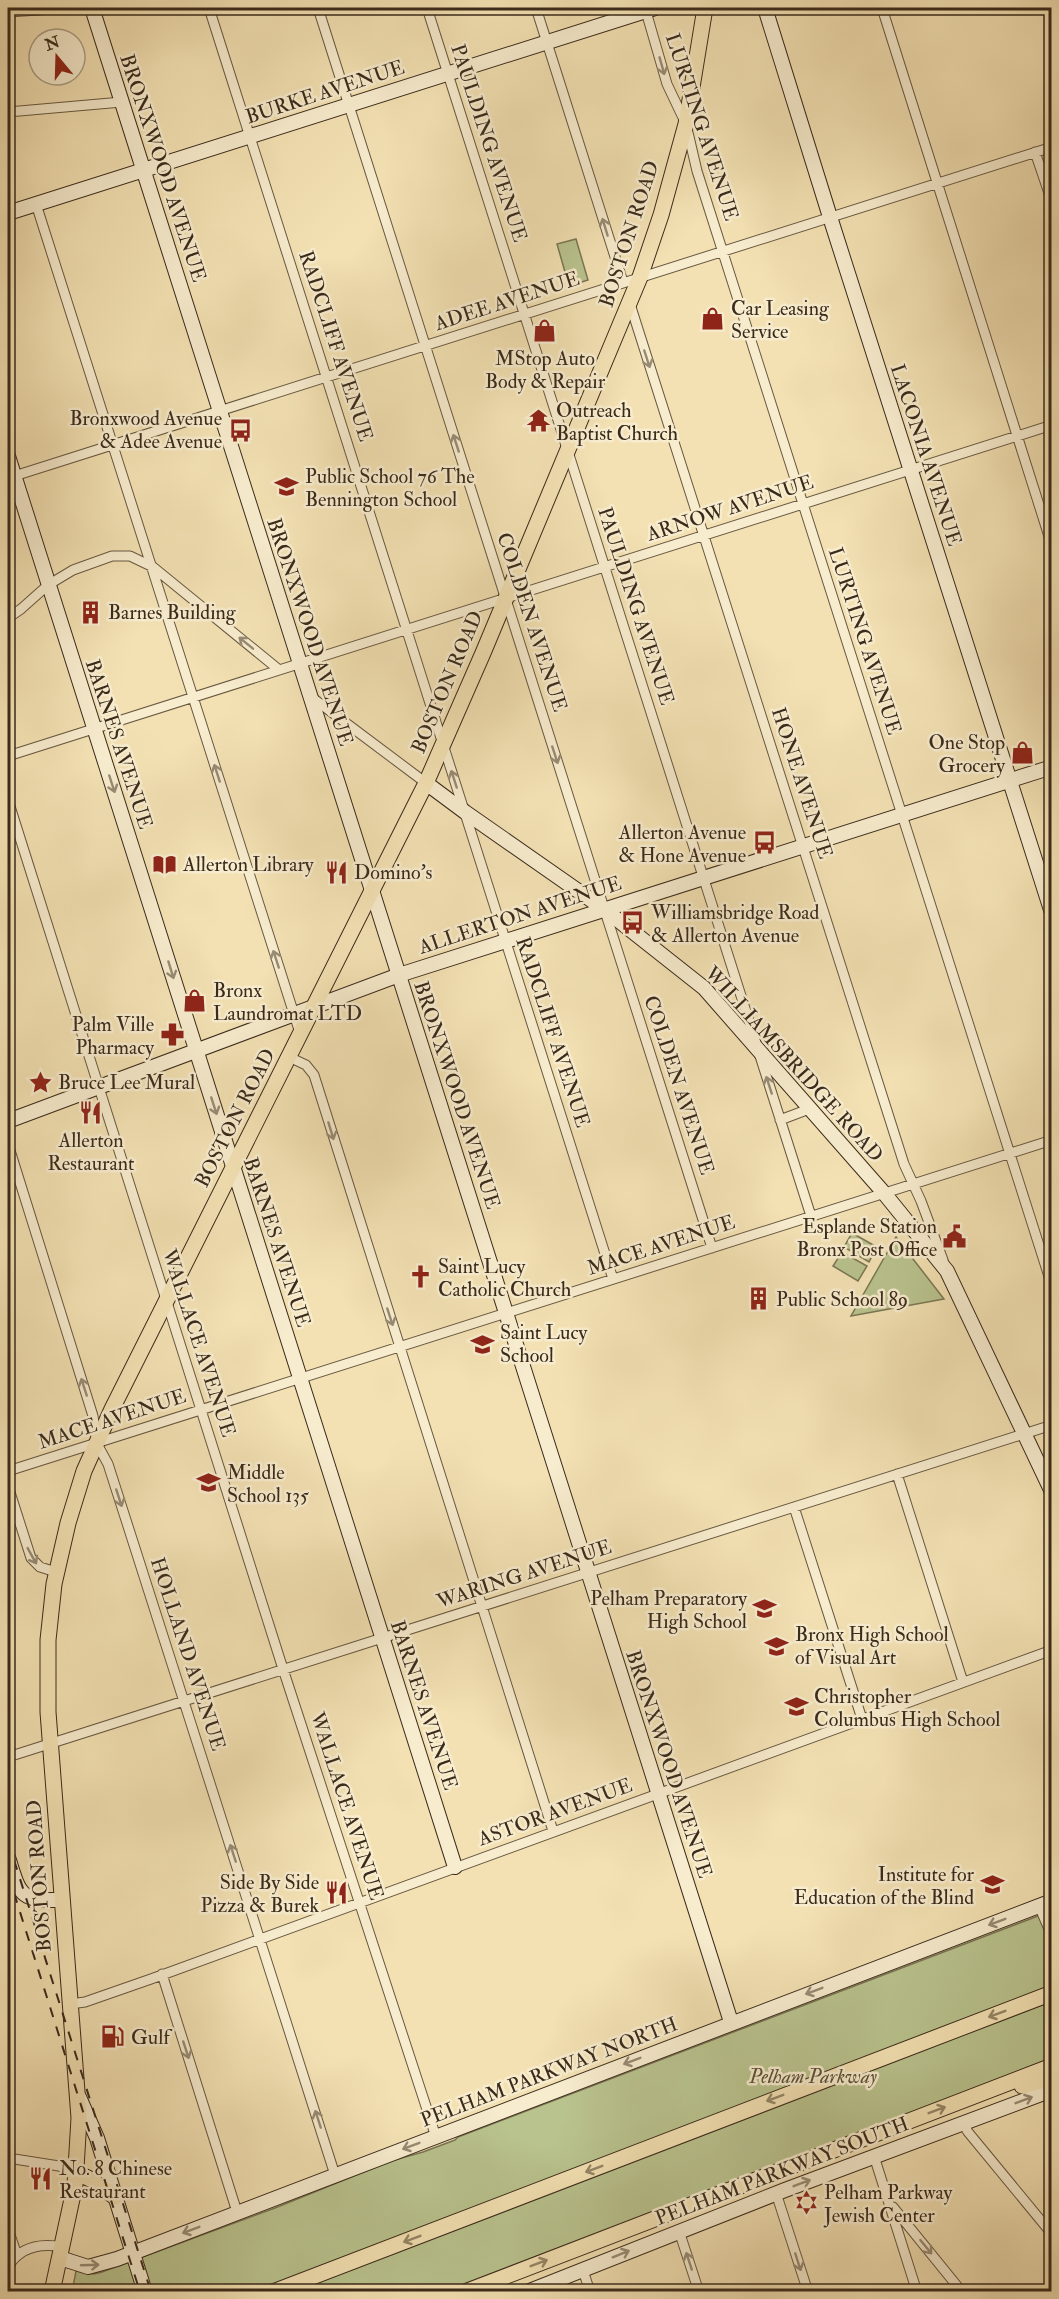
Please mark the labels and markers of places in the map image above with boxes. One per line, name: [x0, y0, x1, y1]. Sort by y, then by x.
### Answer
place label: Car Leasing Service: [731, 296, 830, 344]
shop icon: Car Leasing Service: [700, 306, 726, 332]
shop icon: MStop Auto Body & Repair: [532, 317, 558, 343]
place label: MStop Auto Body & Repair: [485, 346, 606, 395]
place label: Outreach Baptist Church: [556, 398, 679, 447]
place label: Bronxwood Avenue & Adee Avenue: [69, 406, 222, 454]
temple icon: Outreach Baptist Church: [525, 408, 551, 434]
bus stop icon: Bronxwood Avenue & Adee Avenue: [227, 417, 253, 443]
place label: Public School 76 The Bennington School: [305, 464, 475, 512]
school or university icon: Public School 76 The Bennington School: [274, 474, 300, 500]
building icon: Barnes Building: [77, 599, 103, 625]
place label: Barnes Building: [108, 600, 237, 625]
place label: One Stop Grocery: [929, 730, 1006, 778]
shop icon: One Stop Grocery: [1010, 740, 1036, 766]
place label: Allerton Avenue & Hone Avenue: [618, 820, 746, 868]
bus stop icon: Allerton Avenue & Hone Avenue: [751, 830, 777, 856]
library icon: Allerton Library: [152, 851, 178, 877]
place label: Allerton Library: [182, 852, 315, 877]
restaurant icon: Domino's: [323, 859, 349, 885]
place label: Domino's: [354, 860, 432, 885]
place label: Williamsbridge Road & Allerton Avenue: [650, 900, 819, 948]
bus stop icon: Williamsbridge Road & Allerton Avenue: [620, 910, 646, 936]
place label: Bronx Laundromat LTD: [213, 978, 362, 1026]
shop icon: Bronx Laundromat LTD: [182, 988, 208, 1014]
place label: Palm Ville Pharmacy: [72, 1012, 155, 1060]
pharmacy icon: Palm Ville Pharmacy: [159, 1022, 185, 1048]
place icon: Bruce Lee Mural: [27, 1069, 53, 1095]
place label: Bruce Lee Mural: [58, 1070, 195, 1095]
restaurant icon: Allerton Restaurant: [78, 1100, 104, 1126]
place label: Allerton Restaurant: [48, 1128, 135, 1176]
place label: Esplande Station Bronx Post Office: [796, 1214, 937, 1262]
public building icon: Esplande Station Bronx Post Office: [942, 1224, 968, 1250]
place label: Saint Lucy Catholic Church: [438, 1254, 572, 1302]
church icon: Saint Lucy Catholic Church: [407, 1264, 433, 1290]
building icon: Public School 89: [745, 1286, 771, 1312]
place label: Public School 89: [776, 1287, 908, 1312]
place label: Saint Lucy School: [500, 1320, 588, 1368]
school or university icon: Saint Lucy School: [469, 1331, 495, 1357]
place label: Middle School 135: [227, 1460, 309, 1508]
school or university icon: Middle School 135: [196, 1470, 222, 1496]
place label: Pelham Preparatory High School: [590, 1586, 748, 1634]
school or university icon: Pelham Preparatory High School: [752, 1596, 778, 1622]
place label: Bronx High School of Visual Art: [795, 1622, 949, 1670]
school or university icon: Bronx High School of Visual Art: [764, 1633, 790, 1659]
place label: Christopher Columbus High School: [814, 1684, 1000, 1732]
school or university icon: Christopher Columbus High School: [783, 1694, 809, 1720]
place label: Institute for Education of the Blind: [794, 1862, 975, 1910]
place label: Side By Side Pizza & Burek: [201, 1870, 319, 1918]
school or university icon: Institute for Education of the Blind: [979, 1872, 1005, 1898]
restaurant icon: Side By Side Pizza & Burek: [324, 1880, 350, 1906]
fuel station icon: Gulf: [100, 2024, 126, 2050]
place label: Gulf: [131, 2025, 173, 2050]
place label: No. 8 Chinese Restaurant: [59, 2156, 172, 2204]
restaurant icon: No. 8 Chinese Restaurant: [28, 2166, 54, 2192]
place label: Pelham Parkway Jewish Center: [823, 2180, 954, 2228]
synagogue icon: Pelham Parkway Jewish Center: [793, 2190, 819, 2216]

